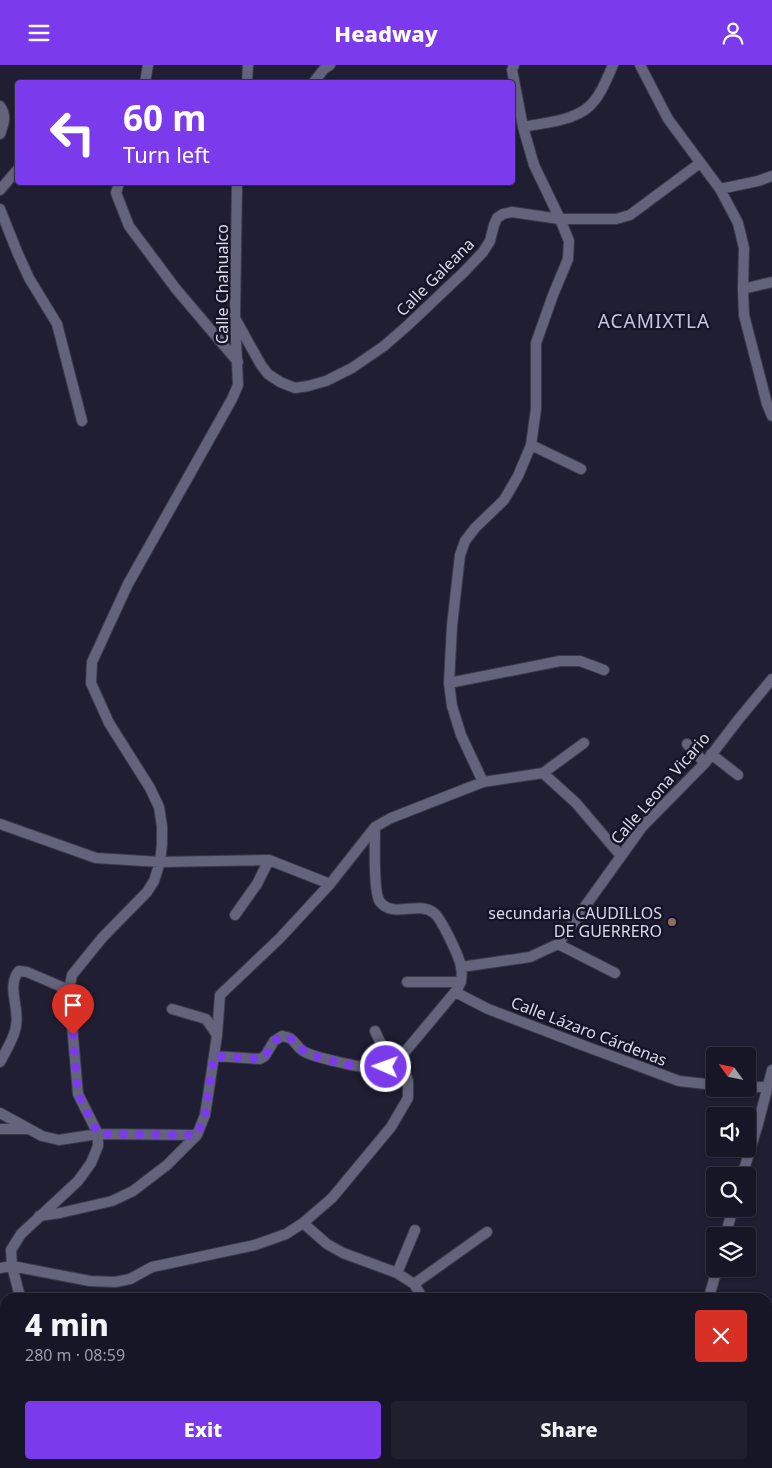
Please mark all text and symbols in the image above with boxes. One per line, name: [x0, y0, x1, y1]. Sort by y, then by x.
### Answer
text: Headway: [334, 18, 438, 48]
icon: menu: [25, 19, 53, 47]
icon: person: [719, 19, 747, 47]
text: 60 m: [123, 94, 206, 141]
icon: left: [40, 100, 105, 165]
text: Turn left: [123, 139, 210, 169]
street label: Calle Chahualco: [211, 224, 233, 344]
street label: Calle Galeana: [391, 233, 479, 321]
district label: ACAMIXTLA: [598, 308, 710, 334]
street label: Calle Leona Vicario: [605, 727, 715, 849]
place label: secundaria CAUDILLOS DE GUERRERO: [488, 902, 662, 942]
marker: secundaria CAUDILLOS DE GUERRERO: [666, 916, 678, 928]
pin: [52, 984, 94, 1035]
icon: arrive: [59, 991, 87, 1019]
street label: Calle Lázaro Cárdenas: [508, 991, 670, 1071]
position arrow: [359, 1040, 411, 1092]
north arrow: [706, 1047, 756, 1097]
map controls: [706, 1047, 756, 1277]
button: sound: [706, 1107, 756, 1157]
button: search: [706, 1167, 756, 1217]
button: layers: [706, 1227, 756, 1277]
text: 4 min: [25, 1304, 109, 1345]
button: close: [695, 1310, 747, 1362]
text: 280 m · 08:59: [25, 1344, 125, 1366]
button: Exit: [25, 1401, 381, 1459]
button: Share: [391, 1401, 747, 1459]

